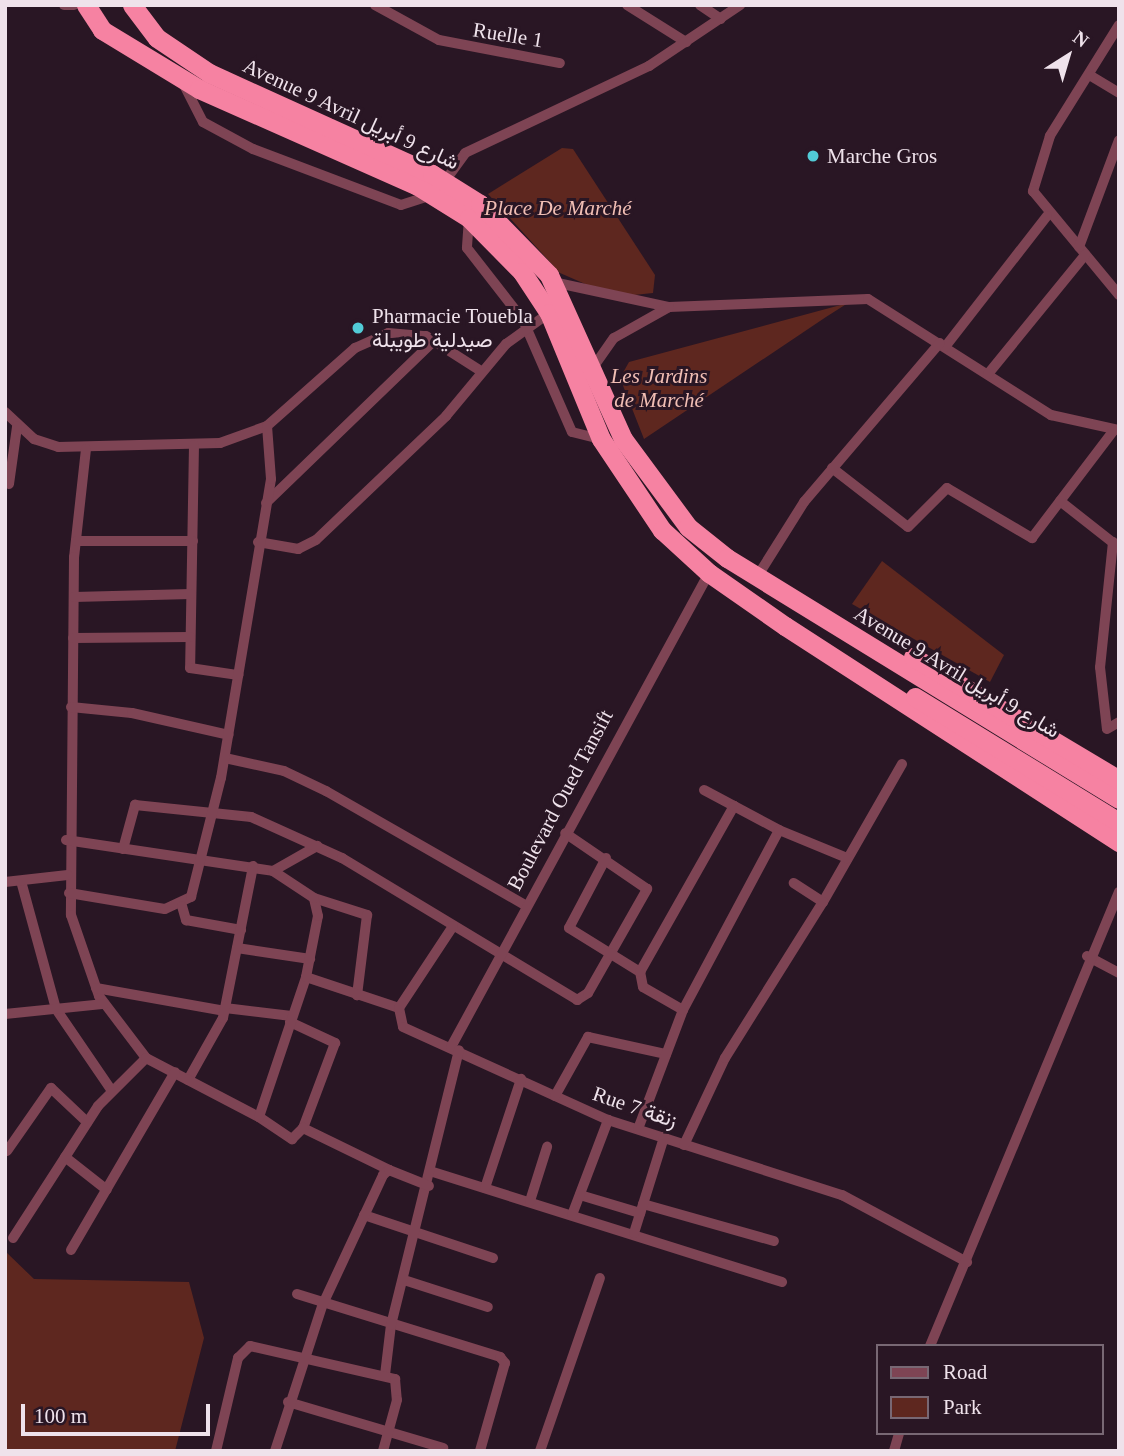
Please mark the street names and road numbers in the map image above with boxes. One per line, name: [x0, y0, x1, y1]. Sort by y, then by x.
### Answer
street label: Ruelle 1: [471, 17, 545, 53]
street label: Avenue 9 Avril شارع 9 أبريل: [239, 53, 463, 175]
street label: Avenue 9 Avril شارع 9 أبريل: [849, 600, 1065, 744]
street label: Boulevard Oued Tansift: [502, 705, 618, 895]
street label: Rue 7 زنقة: [589, 1081, 681, 1133]

